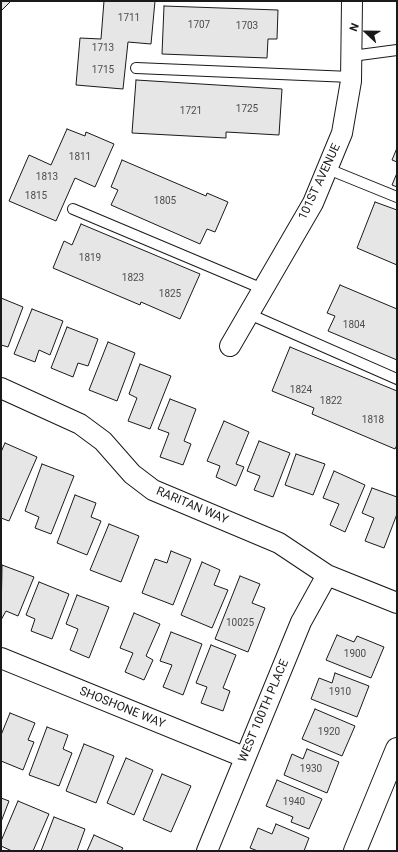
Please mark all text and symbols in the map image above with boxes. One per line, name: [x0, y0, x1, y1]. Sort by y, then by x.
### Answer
house number: 1711: [118, 12, 140, 24]
north arrow: [346, 12, 386, 52]
house number: 1707: [188, 19, 210, 31]
house number: 1703: [236, 20, 258, 32]
text: N: [347, 21, 362, 33]
house number: 1713: [92, 42, 114, 54]
house number: 1715: [92, 64, 114, 76]
house number: 1725: [236, 103, 258, 115]
house number: 1721: [180, 105, 202, 117]
street label: 101ST AVENUE: [296, 142, 344, 222]
house number: 1811: [69, 151, 91, 163]
house number: 1813: [36, 171, 58, 183]
house number: 1815: [25, 190, 47, 202]
house number: 1805: [154, 195, 176, 207]
house number: 1819: [79, 252, 101, 264]
house number: 1823: [122, 272, 144, 284]
house number: 1825: [159, 288, 181, 300]
house number: 1804: [343, 319, 365, 331]
house number: 1824: [290, 384, 312, 396]
house number: 1822: [320, 395, 342, 407]
house number: 1818: [362, 414, 384, 426]
street label: RARITAN WAY: [154, 484, 230, 528]
house number: 10025: [226, 617, 254, 629]
house number: 1900: [344, 648, 366, 660]
street label: WEST 100TH PLACE: [236, 657, 292, 765]
street label: SHOSHONE WAY: [77, 684, 167, 732]
house number: 1910: [329, 686, 351, 698]
house number: 1920: [318, 726, 340, 738]
house number: 1930: [300, 763, 322, 775]
house number: 1940: [283, 796, 305, 808]

